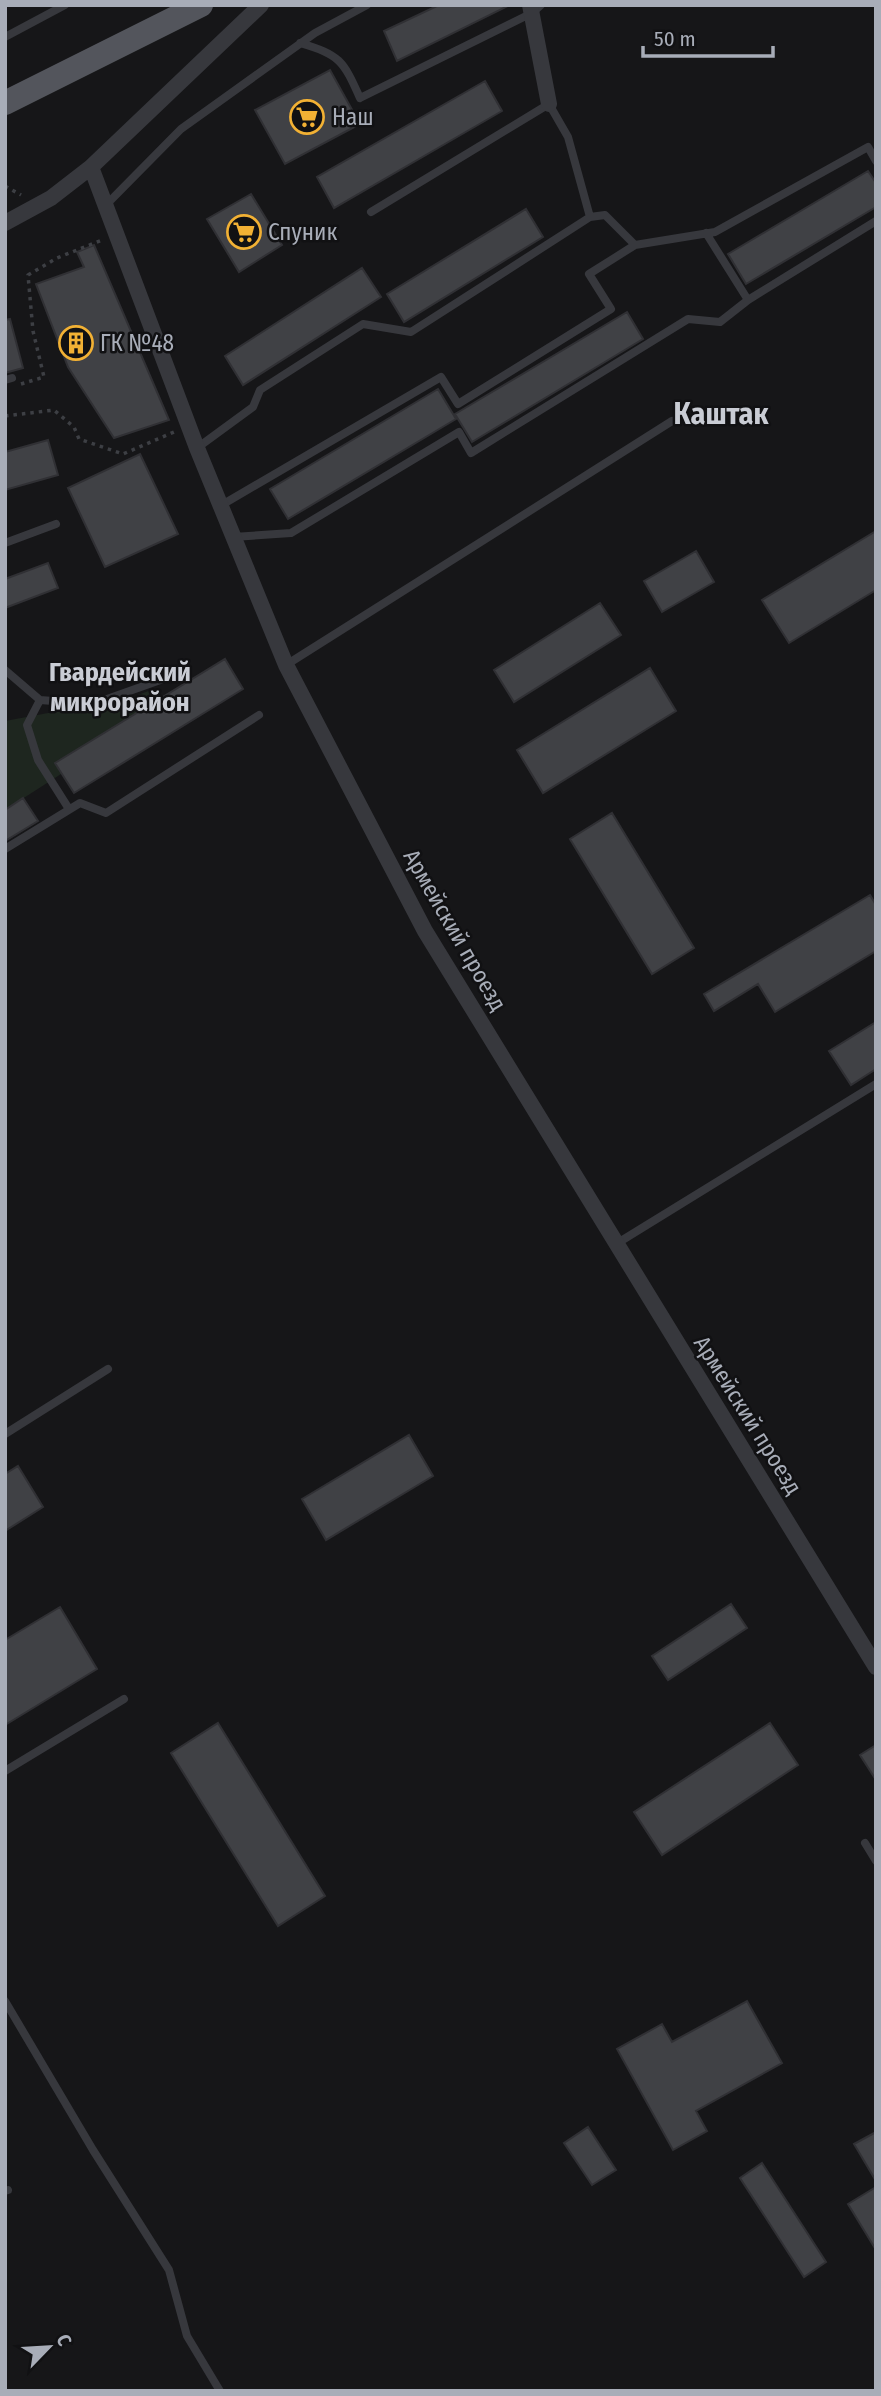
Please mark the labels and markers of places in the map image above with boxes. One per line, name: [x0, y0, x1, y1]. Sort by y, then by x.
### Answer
supermarket icon: Наш: [288, 98, 326, 136]
place label: Наш: [332, 103, 374, 131]
supermarket icon: Спуник: [225, 213, 263, 251]
place label: Спуник: [268, 218, 337, 246]
building icon: ГК №48: [57, 324, 95, 362]
place label: ГК №48: [100, 329, 174, 357]

